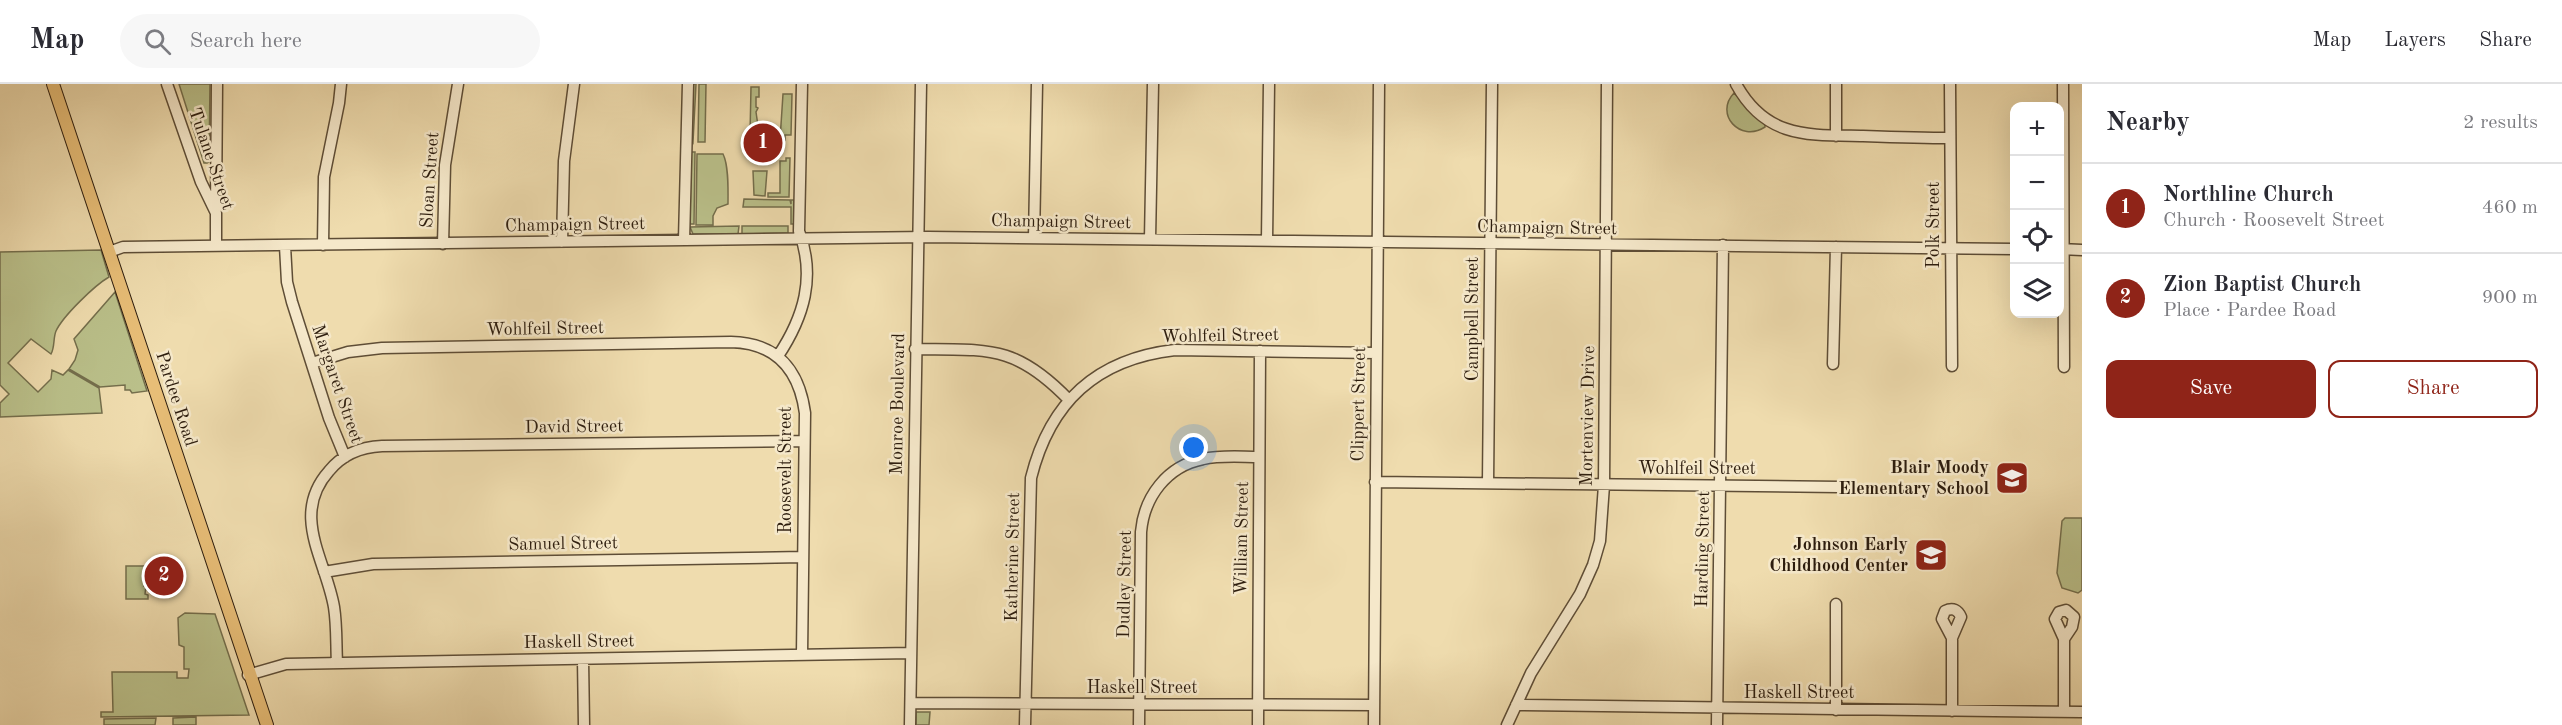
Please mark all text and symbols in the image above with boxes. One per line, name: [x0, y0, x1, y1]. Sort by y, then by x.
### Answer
search box: [120, 14, 540, 68]
icon: search: [141, 25, 174, 58]
text: Map: [30, 27, 84, 55]
text: Search here: [189, 30, 302, 52]
text: Map: [2312, 30, 2351, 51]
text: Layers: [2384, 30, 2446, 51]
text: Share: [2479, 30, 2532, 51]
map controls: [2010, 102, 2064, 318]
button: +: [2010, 102, 2064, 156]
street label: Tulane Street: [185, 105, 237, 213]
text: Nearby: [2106, 110, 2190, 136]
text: 2 results: [2463, 113, 2538, 133]
pin: 1: [744, 120, 783, 166]
street label: Sloan Street: [418, 131, 442, 229]
button: −: [2010, 156, 2064, 210]
street label: Polk Street: [1925, 181, 1943, 269]
text: Northline Church: [2163, 184, 2334, 206]
text: 1: [2120, 198, 2131, 218]
text: 460 m: [2482, 198, 2538, 218]
button: locate: [2010, 210, 2064, 264]
text: Church · Roosevelt Street: [2163, 211, 2384, 231]
street label: Champaign Street: [991, 212, 1131, 232]
street label: Champaign Street: [505, 215, 645, 235]
street label: Champaign Street: [1477, 218, 1617, 238]
street label: Campbell Street: [1464, 257, 1482, 381]
button: layers: [2010, 264, 2064, 318]
text: Zion Baptist Church: [2163, 274, 2361, 296]
text: 2: [2120, 288, 2131, 308]
text: 900 m: [2482, 288, 2538, 308]
text: Place · Pardee Road: [2163, 301, 2336, 321]
street label: Wohlfeil Street: [486, 319, 604, 339]
street label: Margaret Street: [308, 322, 366, 446]
street label: Wohlfeil Street: [1161, 326, 1279, 346]
street label: Monroe Boulevard: [888, 333, 908, 475]
street label: Clippert Street: [1349, 346, 1369, 462]
street label: Mortenview Drive: [1578, 346, 1598, 486]
street label: Pardee Road: [152, 349, 200, 449]
button: Save: [2106, 360, 2316, 418]
button: Share: [2328, 360, 2538, 418]
street label: Roosevelt Street: [777, 406, 795, 534]
street label: David Street: [524, 417, 624, 437]
your location: [1179, 433, 1208, 462]
place label: Blair Moody Elementary School: [1838, 459, 1989, 498]
street label: Wohlfeil Street: [1638, 460, 1756, 478]
school or university icon: Blair Moody Elementary School: [1994, 460, 2030, 496]
street label: William Street: [1232, 481, 1252, 595]
street label: Harding Street: [1693, 490, 1713, 608]
street label: Katherine Street: [1003, 492, 1023, 622]
street label: Dudley Street: [1115, 530, 1135, 638]
street label: Samuel Street: [508, 534, 618, 554]
place label: Johnson Early Childhood Center: [1769, 536, 1908, 575]
school or university icon: Johnson Early Childhood Center: [1913, 537, 1949, 573]
pin: 2: [144, 554, 184, 598]
street label: Haskell Street: [523, 632, 635, 652]
street label: Haskell Street: [1087, 679, 1198, 697]
street label: Haskell Street: [1744, 684, 1855, 702]

